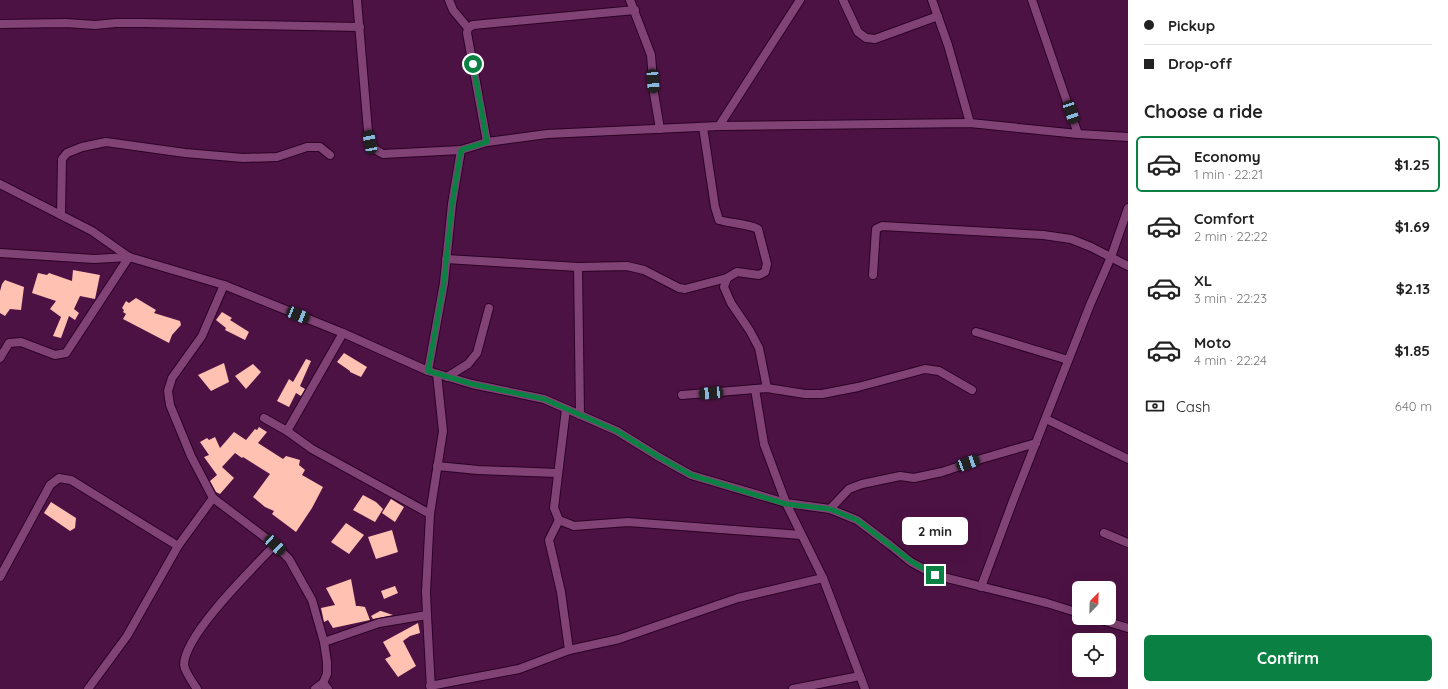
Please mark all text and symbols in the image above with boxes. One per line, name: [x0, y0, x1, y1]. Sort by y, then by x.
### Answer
text: Pickup: [1168, 16, 1215, 35]
text: Drop-off: [1168, 54, 1232, 73]
route start: [464, 55, 482, 73]
car: [646, 69, 660, 93]
car: [1061, 99, 1081, 125]
text: Choose a ride: [1144, 100, 1263, 123]
car: [362, 129, 378, 155]
icon: car: [1146, 146, 1182, 182]
text: Economy: [1194, 147, 1261, 166]
text: $1.25: [1394, 155, 1430, 174]
text: 1 min · 22:21: [1194, 166, 1263, 182]
icon: car: [1146, 208, 1182, 244]
text: Comfort: [1194, 209, 1255, 228]
text: $1.69: [1395, 217, 1430, 236]
text: 2 min · 22:22: [1194, 228, 1268, 244]
icon: car: [1146, 270, 1182, 306]
text: XL: [1194, 271, 1212, 290]
text: $2.13: [1396, 279, 1430, 298]
text: 3 min · 22:23: [1194, 290, 1267, 306]
car: [285, 305, 311, 325]
icon: car: [1146, 332, 1182, 368]
text: Moto: [1194, 333, 1231, 352]
text: $1.85: [1395, 341, 1430, 360]
text: 4 min · 22:24: [1194, 352, 1267, 368]
car: [699, 386, 723, 400]
icon: cash: [1144, 395, 1166, 417]
text: Cash: [1176, 397, 1210, 416]
text: 640 m: [1395, 398, 1432, 414]
car: [955, 453, 981, 473]
callout: 2 min: [902, 517, 968, 545]
text: 2 min: [918, 523, 952, 539]
car: [262, 532, 288, 558]
route end: [926, 566, 944, 584]
north arrow: [1072, 581, 1116, 625]
map controls: [1072, 581, 1116, 677]
button: locate: [1072, 633, 1116, 677]
button: Confirm: [1144, 635, 1432, 681]

